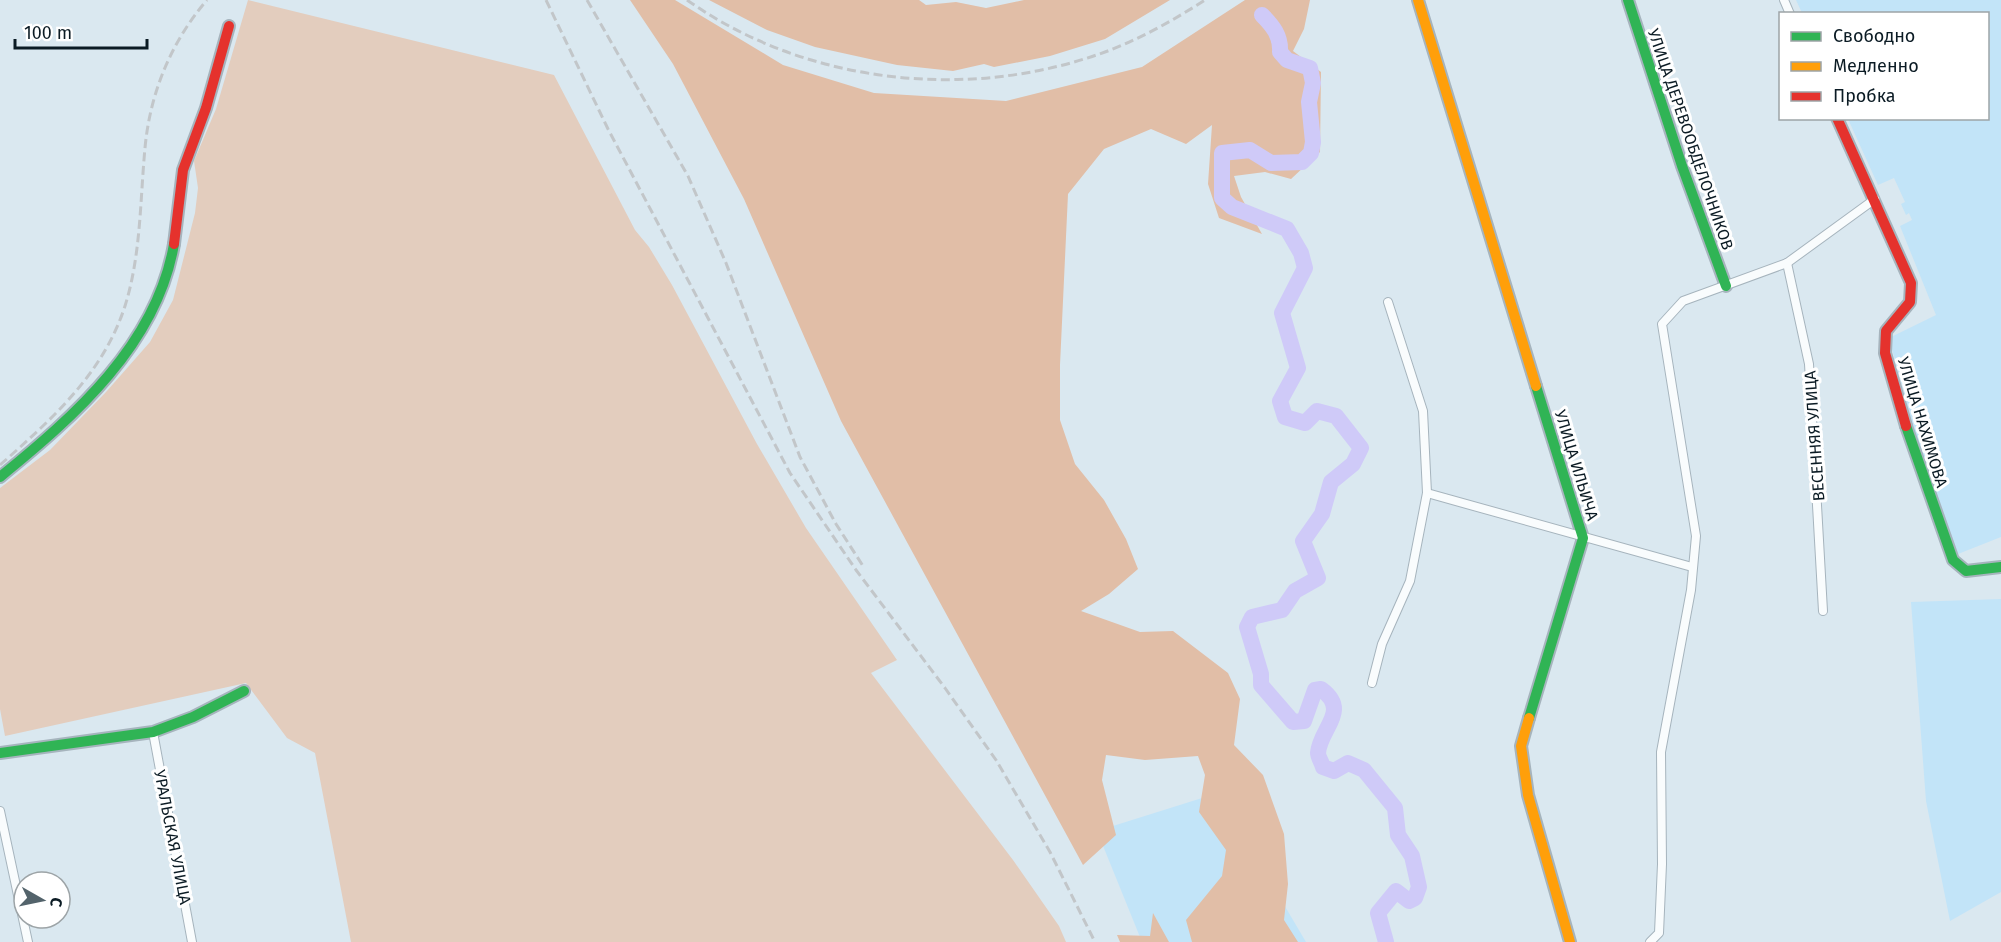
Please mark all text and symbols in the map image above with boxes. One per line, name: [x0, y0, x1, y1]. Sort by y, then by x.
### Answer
scale bar: [15, 12, 147, 50]
legend: [1779, 12, 1989, 120]
text: 100 m: [24, 22, 72, 44]
text: Свободно: [1833, 25, 1915, 47]
street label: УЛИЦА ДЕРЕВООБДЕЛОЧНИКОВ: [1644, 26, 1737, 253]
text: Медленно: [1833, 55, 1919, 77]
text: Пробка: [1833, 85, 1896, 107]
street label: УЛИЦА НАХИМОВА: [1894, 355, 1952, 491]
street label: ВЕСЕННЯЯ УЛИЦА: [1800, 369, 1829, 502]
street label: УЛИЦА ИЛЬИЧА: [1551, 408, 1603, 523]
street label: УРАЛЬСКАЯ УЛИЦА: [150, 768, 195, 907]
north arrow: [12, 870, 72, 930]
text: С: [46, 896, 66, 909]

